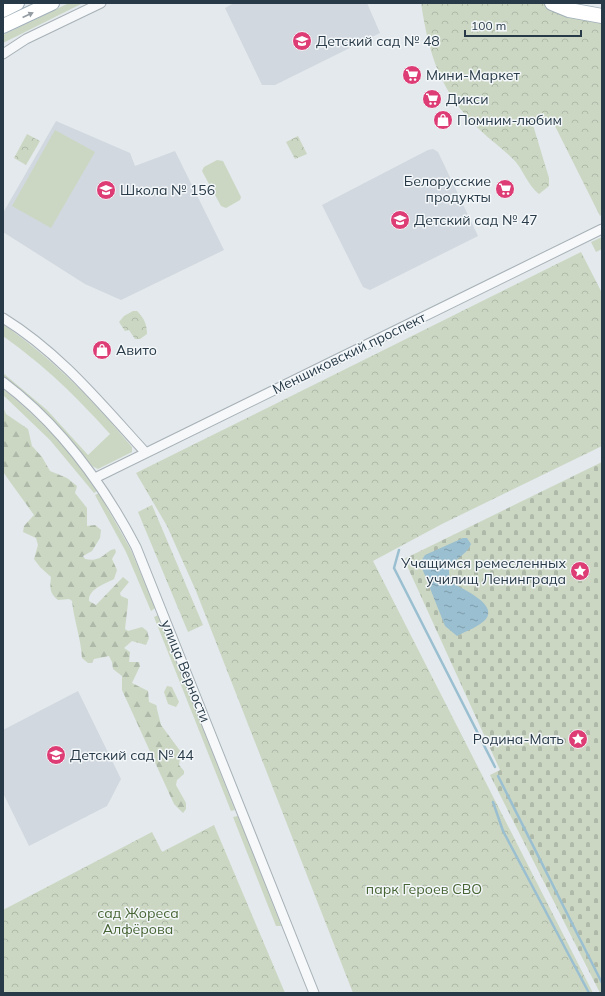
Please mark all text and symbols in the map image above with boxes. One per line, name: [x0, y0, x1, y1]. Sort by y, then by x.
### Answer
one-way arrow: [22, 12, 33, 18]
scale bar: [465, 12, 581, 38]
text: 100 m: [471, 18, 506, 33]
school or university icon: Детский сад № 48: [291, 30, 313, 52]
place label: Детский сад № 48: [316, 32, 440, 50]
supermarket icon: Мини-Маркет: [401, 64, 423, 86]
place label: Мини-Маркет: [426, 66, 520, 84]
supermarket icon: Дикси: [421, 88, 443, 110]
place label: Дикси: [446, 90, 489, 108]
shop icon: Помним-любим: [432, 109, 454, 131]
place label: Помним-любим: [457, 111, 562, 129]
place label: Белорусские продукты: [404, 172, 491, 206]
supermarket icon: Белорусские продукты: [494, 178, 516, 200]
school or university icon: Школа № 156: [95, 179, 117, 201]
place label: Школа № 156: [120, 181, 215, 199]
school or university icon: Детский сад № 47: [389, 209, 411, 231]
place label: Детский сад № 47: [414, 211, 538, 229]
street label: Меншиковский проспект: [269, 308, 429, 398]
shop icon: Авито: [91, 339, 113, 361]
place label: Авито: [116, 341, 157, 359]
place label: Учащимся ремесленных училищ Ленинграда: [400, 554, 566, 588]
place icon: Учащимся ремесленных училищ Ленинграда: [569, 560, 591, 582]
street label: улица Верности: [157, 617, 215, 725]
place icon: Родина-Мать: [567, 728, 589, 750]
place label: Родина-Мать: [473, 730, 564, 748]
school or university icon: Детский сад № 44: [45, 744, 67, 766]
place label: Детский сад № 44: [70, 746, 194, 764]
park label: парк Героев СВО: [366, 880, 482, 898]
park label: сад Жореса Алфёрова: [97, 904, 179, 938]

